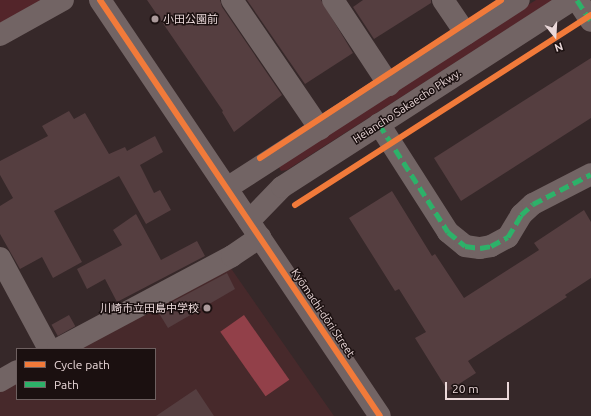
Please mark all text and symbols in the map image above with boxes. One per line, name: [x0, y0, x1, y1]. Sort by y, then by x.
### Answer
place label: 小田公園前: [163, 12, 218, 26]
marker: 小田公園前: [150, 14, 160, 24]
north arrow: [535, 16, 575, 56]
text: N: [553, 40, 564, 54]
street label: Heiancho Sakaecho Pkwy.: [350, 66, 464, 146]
street label: Kyōmachi-dōri Street: [289, 266, 357, 360]
place label: 川崎市立田島中学校: [100, 301, 199, 315]
marker: 川崎市立田島中学校: [202, 303, 212, 313]
legend: [16, 348, 156, 400]
text: Cycle path: [54, 358, 110, 371]
scale bar: [447, 374, 511, 400]
text: Path: [54, 378, 79, 391]
text: 20 m: [452, 382, 479, 395]

